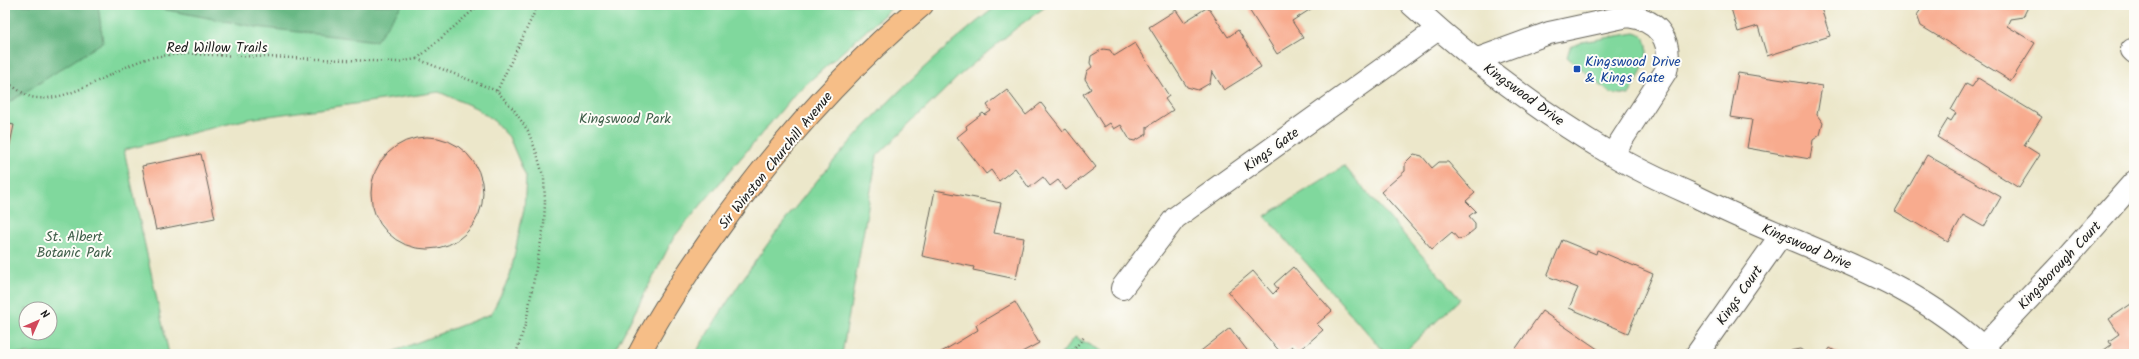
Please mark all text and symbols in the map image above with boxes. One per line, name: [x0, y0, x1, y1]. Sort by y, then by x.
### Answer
street label: Red Willow Trails: [166, 37, 268, 59]
place label: Kingswood Drive & Kings Gate: [1585, 51, 1681, 89]
street label: Kingswood Drive: [1478, 58, 1569, 132]
marker: Kingswood Drive & Kings Gate: [1572, 64, 1582, 74]
street label: Sir Winston Churchill Avenue: [713, 86, 839, 234]
park label: Kingswood Park: [579, 108, 671, 130]
street label: Kings Gate: [1239, 122, 1305, 178]
street label: Kingsborough Court: [2013, 216, 2107, 315]
street label: Kingswood Drive: [1758, 218, 1856, 276]
park label: St. Albert Botanic Park: [36, 226, 112, 264]
street label: Kings Court: [1711, 261, 1769, 330]
north arrow: [18, 301, 58, 341]
text: N: [36, 306, 53, 323]

